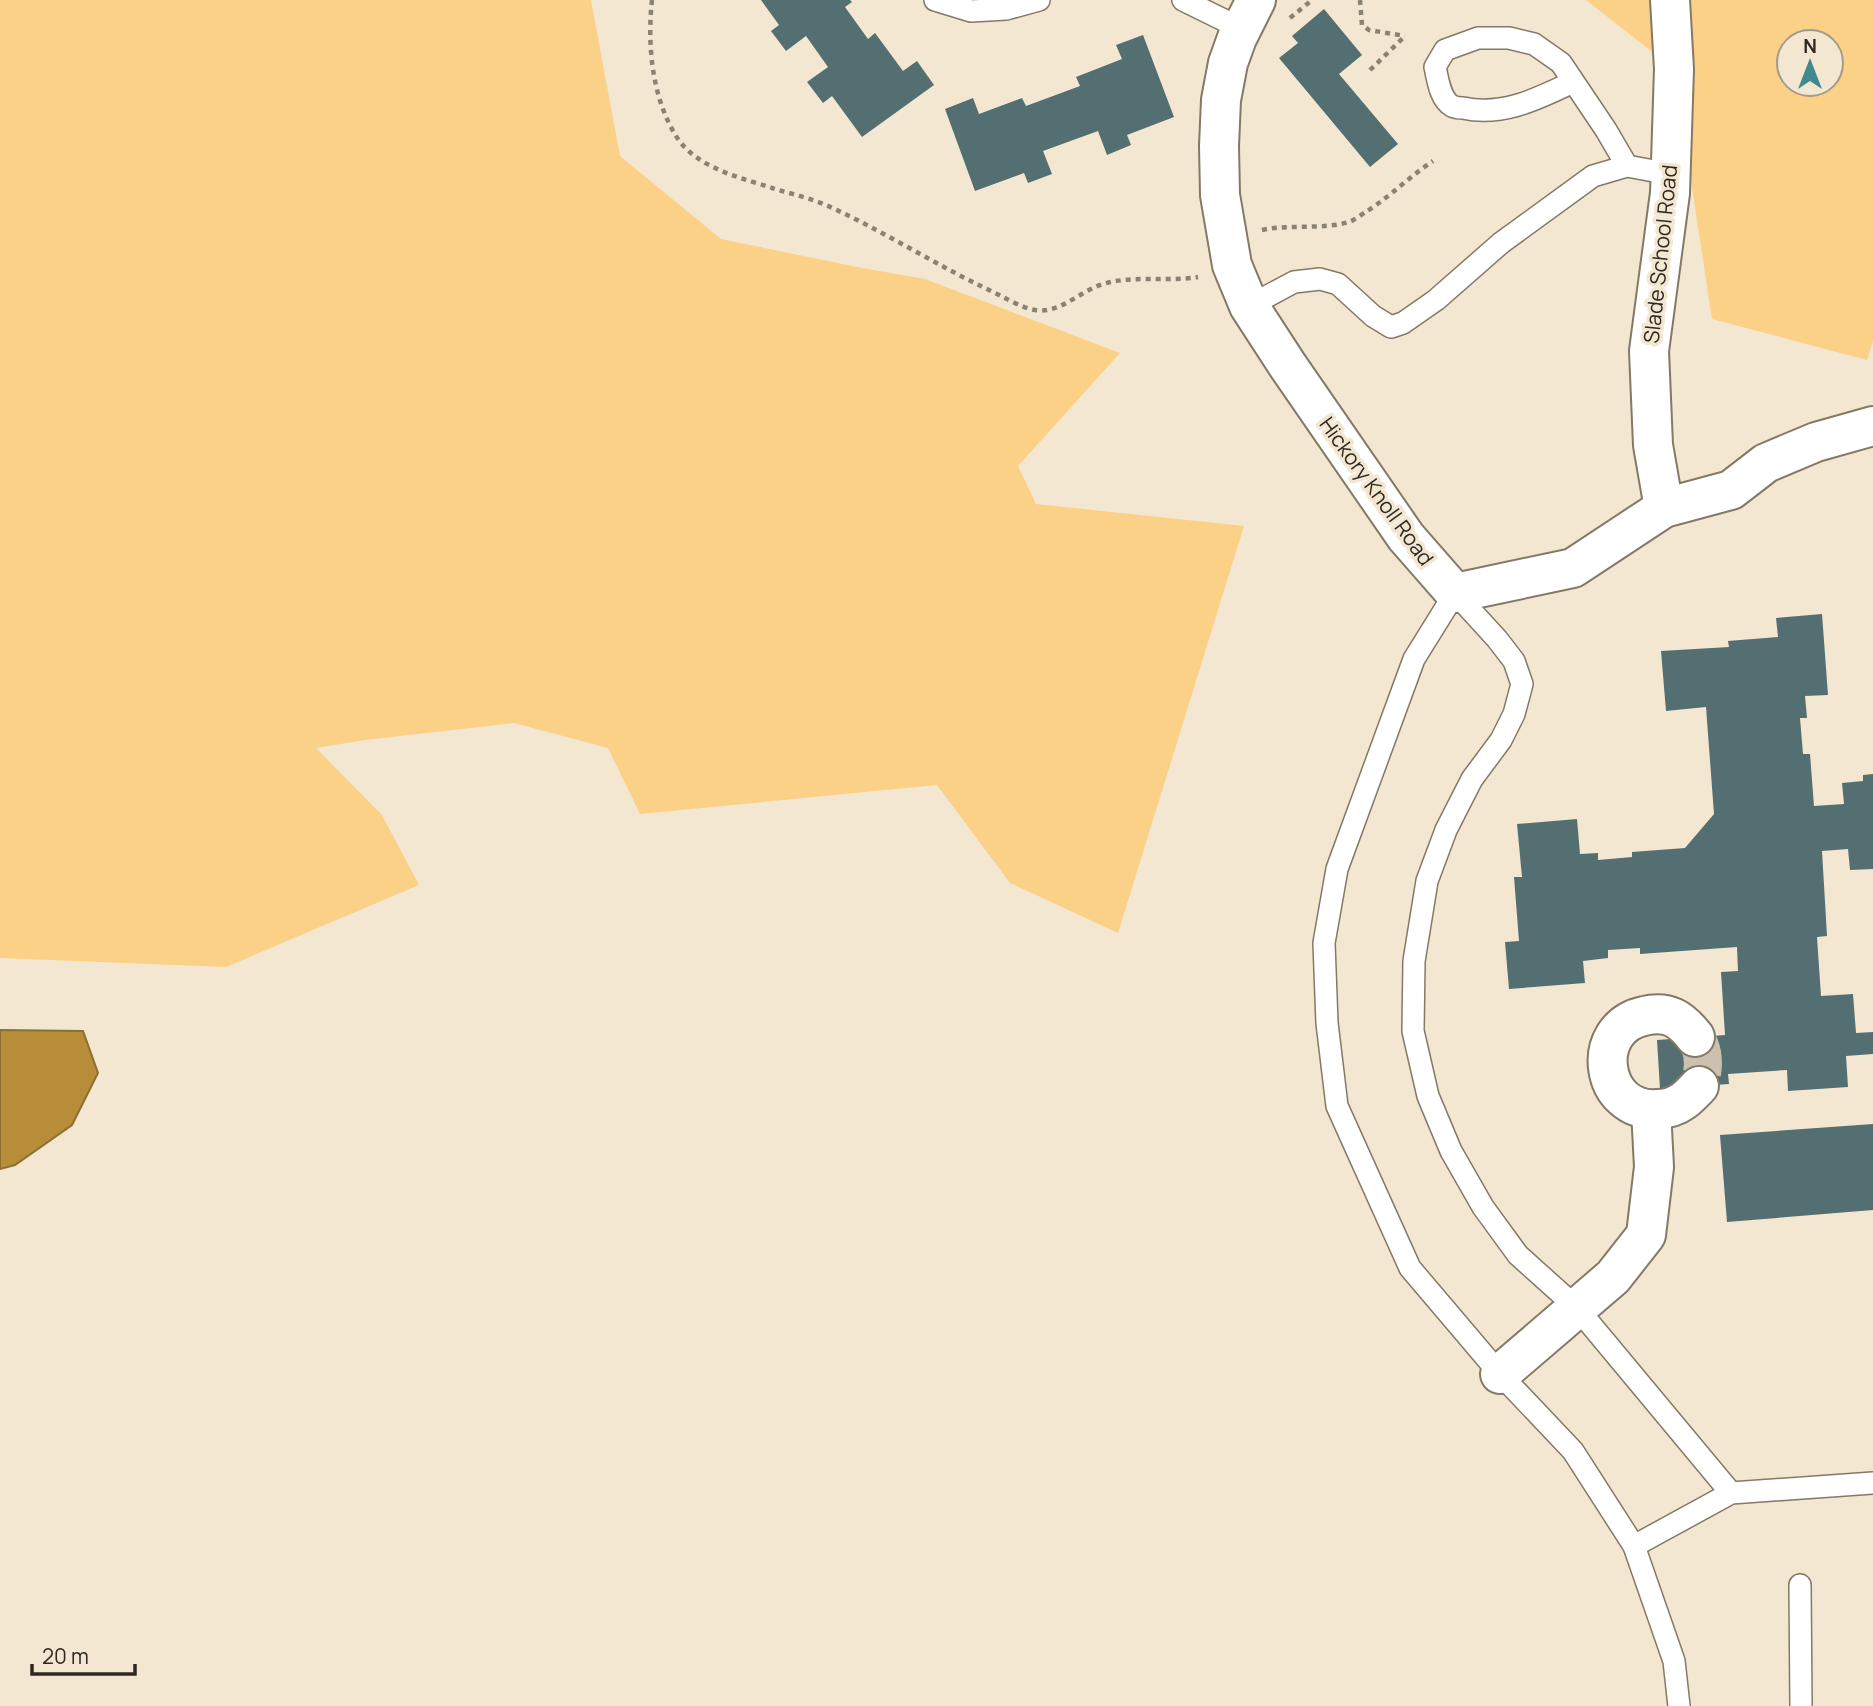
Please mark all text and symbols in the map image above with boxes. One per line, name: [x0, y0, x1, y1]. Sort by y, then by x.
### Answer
north arrow: [1775, 28, 1845, 98]
text: N: [1803, 33, 1817, 59]
street label: Slade School Road: [1637, 163, 1683, 345]
street label: Hickory Knoll Road: [1314, 411, 1440, 571]
scale bar: [32, 1632, 135, 1676]
text: 20 m: [42, 1642, 89, 1670]

